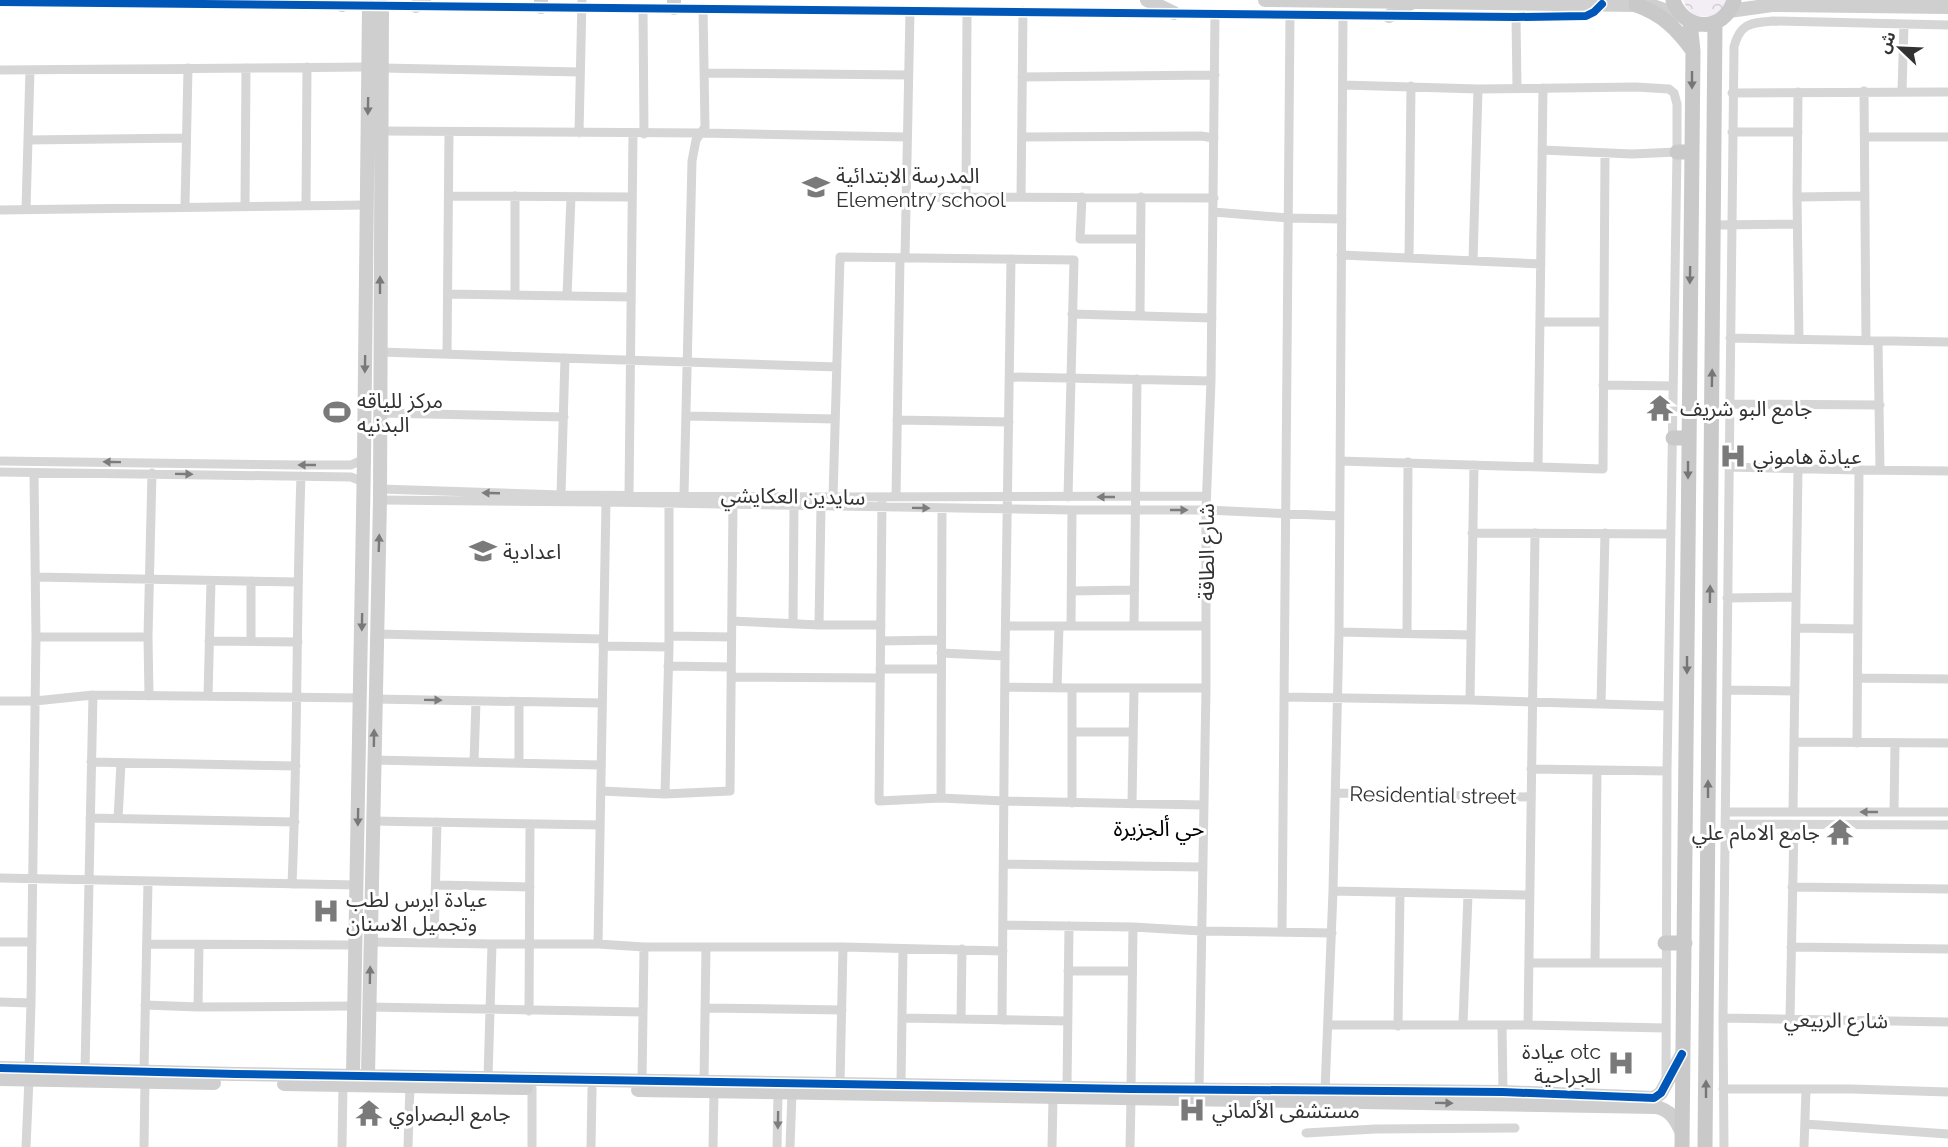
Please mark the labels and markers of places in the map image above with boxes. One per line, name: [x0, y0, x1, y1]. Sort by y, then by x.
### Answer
place label: المدرسة الابتدائية Elementry school: [836, 163, 1006, 212]
school or university icon: المدرسة الابتدائية Elementry school: [801, 172, 831, 202]
place label: مركز للياقه البدنيه: [357, 388, 443, 437]
temple icon: جامع البو شريف: [1645, 393, 1675, 423]
place label: جامع البو شريف: [1680, 396, 1812, 424]
sports icon: مركز للياقه البدنيه: [322, 397, 352, 427]
hospital icon: عيادة هاموني: [1718, 441, 1748, 471]
place label: عيادة هاموني: [1753, 444, 1862, 472]
school or university icon: اعدادية: [468, 536, 498, 566]
place label: اعدادية: [503, 539, 561, 564]
temple icon: جامع الامام علي: [1825, 817, 1855, 847]
place label: جامع الامام علي: [1692, 820, 1820, 849]
place label: عيادة ايرس لطب وتجميل الاسنان: [346, 887, 487, 936]
hospital icon: عيادة ايرس لطب وتجميل الاسنان: [311, 896, 341, 926]
place label: عيادة otc الجراحية: [1522, 1039, 1601, 1088]
hospital icon: عيادة otc الجراحية: [1606, 1048, 1636, 1078]
hospital icon: مستشفى الألماني: [1177, 1095, 1207, 1125]
temple icon: جامع البصراوي: [354, 1098, 384, 1128]
place label: مستشفى الألماني: [1212, 1098, 1360, 1126]
place label: جامع البصراوي: [389, 1101, 511, 1129]

